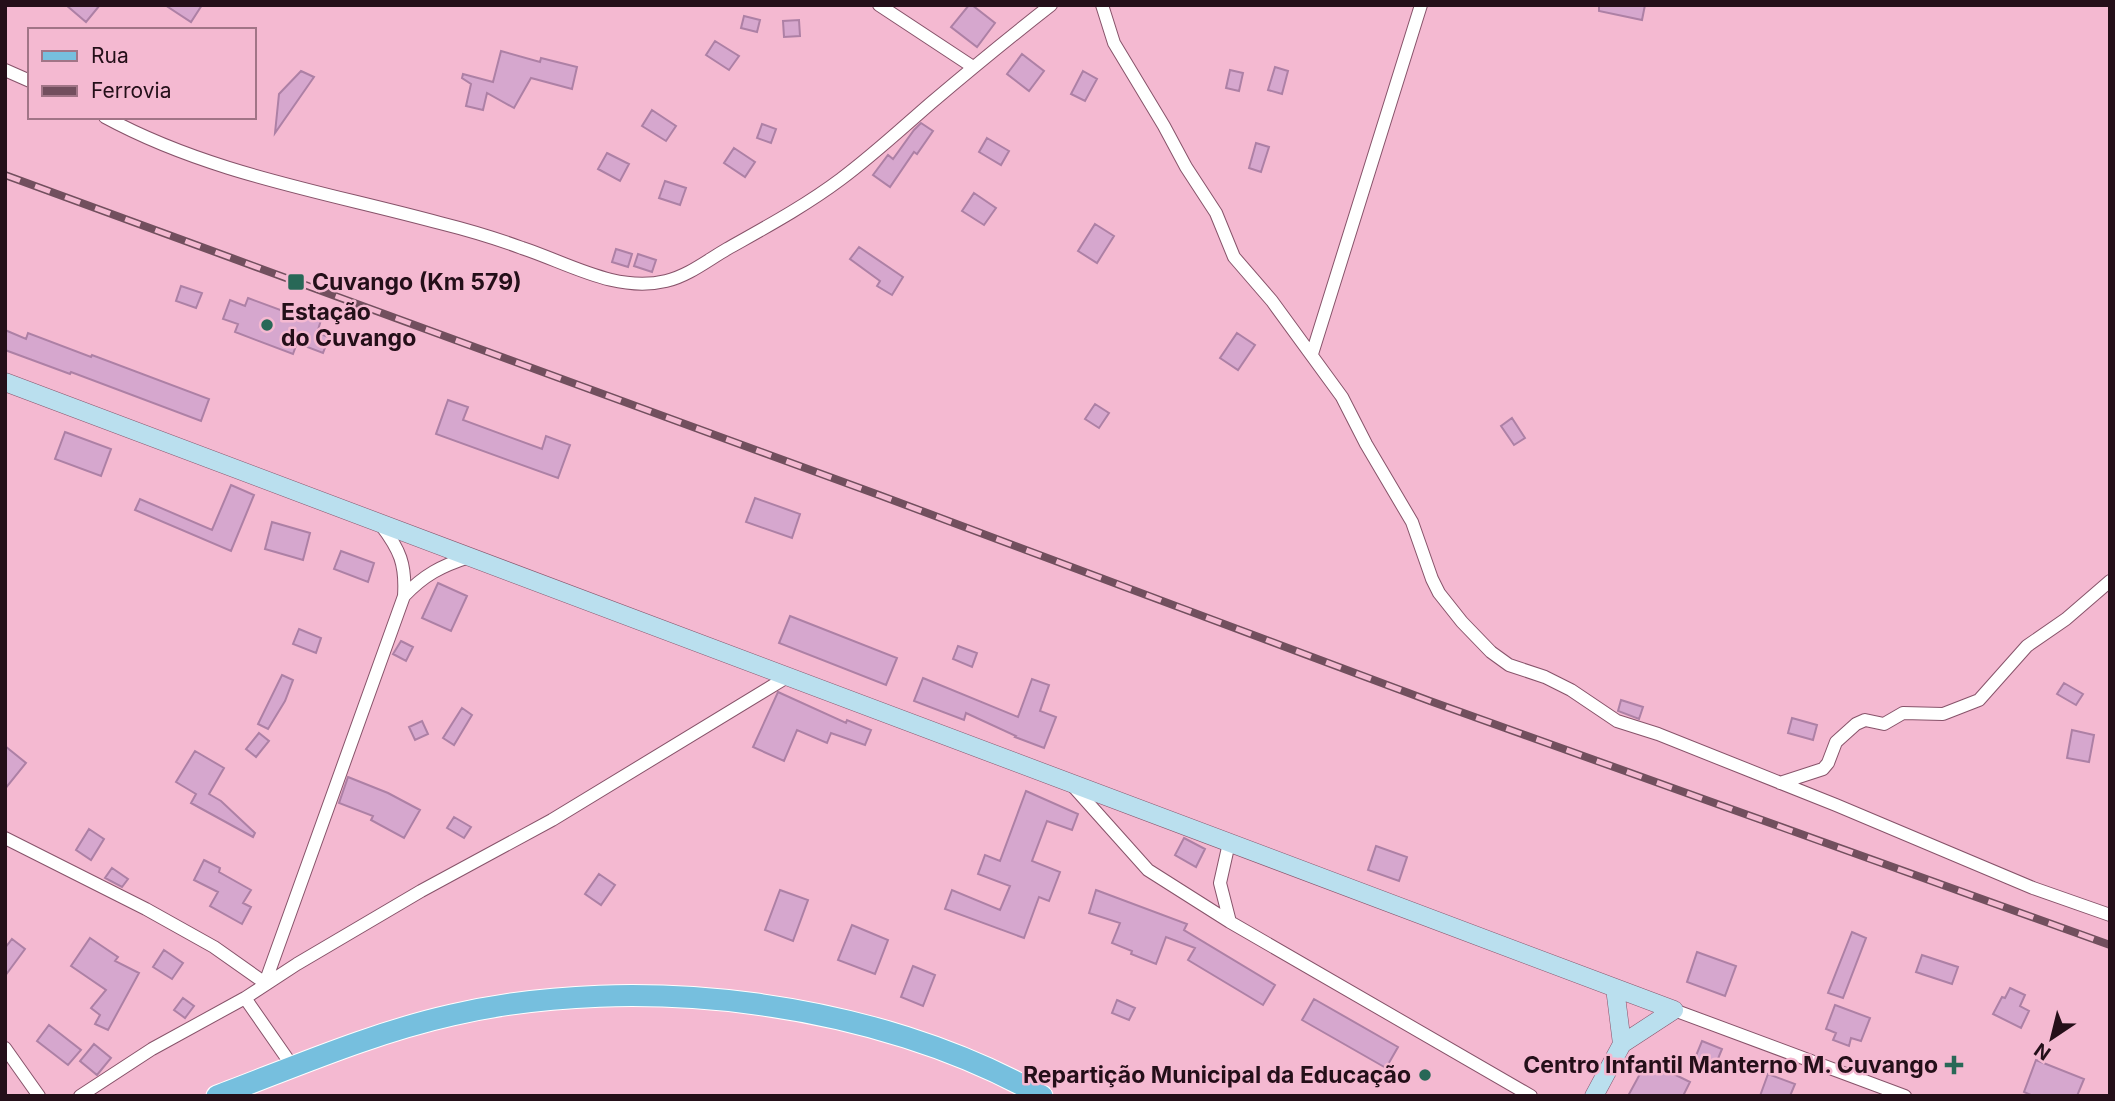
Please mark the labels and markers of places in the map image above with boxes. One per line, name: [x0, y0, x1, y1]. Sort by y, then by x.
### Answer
place label: Cuvango (Km 579): [312, 268, 522, 296]
marker: Cuvango (Km 579): [286, 272, 306, 292]
place label: Estação do Cuvango: [281, 298, 416, 352]
marker: Estação do Cuvango: [259, 317, 275, 333]
place label: Centro Infantil Manterno M. Cuvango: [1523, 1051, 1938, 1079]
marker: Centro Infantil Manterno M. Cuvango: [1944, 1055, 1964, 1075]
place label: Repartição Municipal da Educação: [1023, 1061, 1411, 1089]
marker: Repartição Municipal da Educação: [1417, 1067, 1433, 1083]

